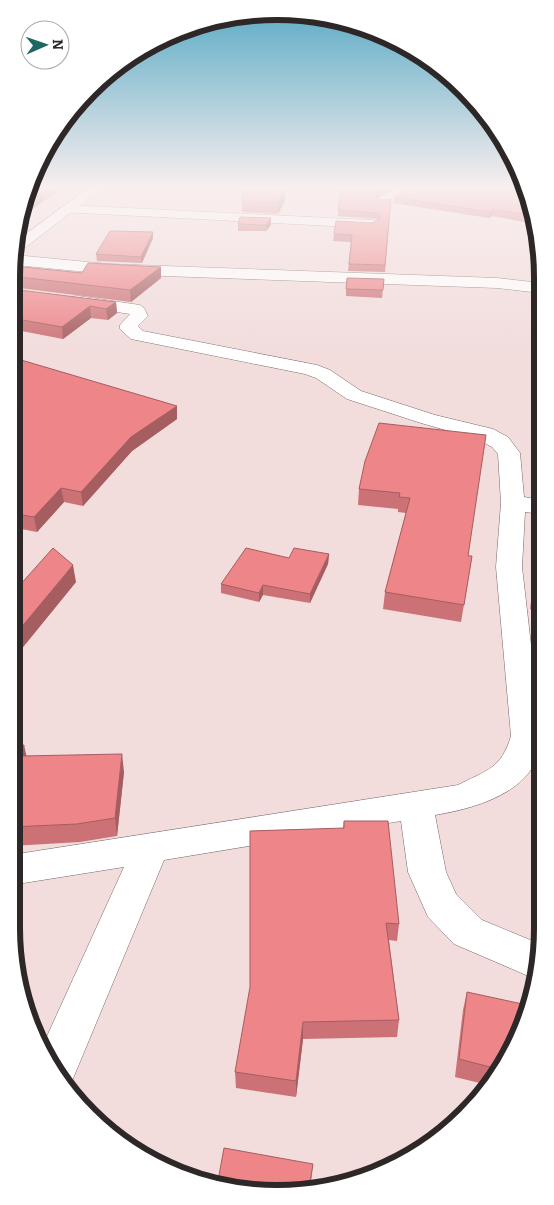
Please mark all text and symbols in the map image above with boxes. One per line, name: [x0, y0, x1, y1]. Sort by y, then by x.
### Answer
north arrow: [20, 20, 70, 70]
text: N: [49, 39, 66, 50]

